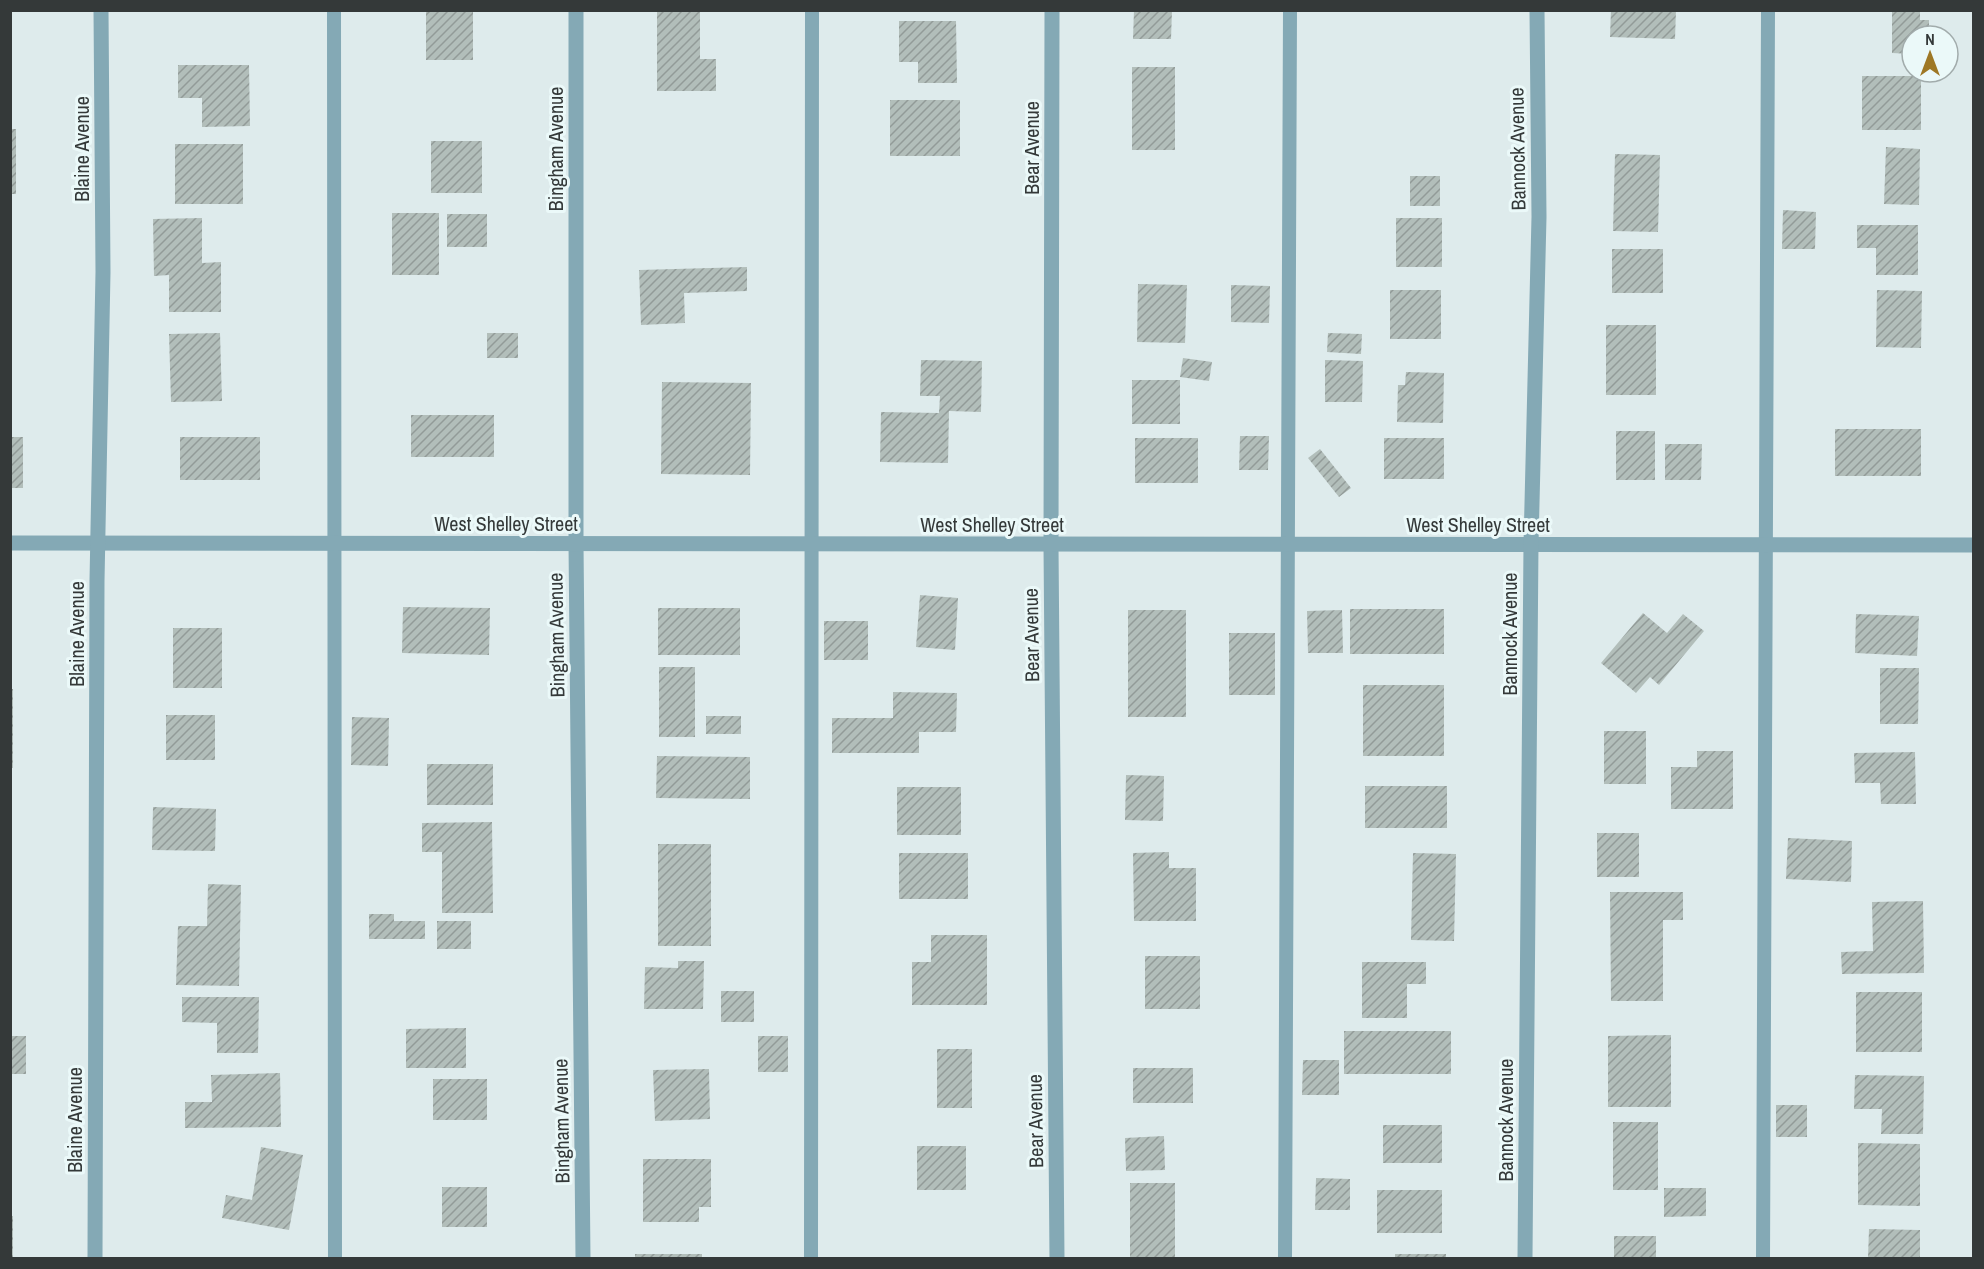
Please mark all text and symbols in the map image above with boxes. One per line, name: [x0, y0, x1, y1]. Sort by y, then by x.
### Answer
north arrow: [1900, 24, 1960, 84]
text: N: [1925, 28, 1935, 50]
street label: Bingham Avenue: [542, 87, 569, 211]
street label: Bannock Avenue: [1502, 87, 1532, 211]
street label: Blaine Avenue: [68, 96, 95, 202]
street label: Bear Avenue: [1018, 101, 1045, 195]
street label: West Shelley Street: [434, 510, 578, 537]
street label: West Shelley Street: [920, 511, 1064, 538]
street label: West Shelley Street: [1406, 511, 1550, 538]
street label: Bingham Avenue: [541, 572, 571, 698]
street label: Bannock Avenue: [1496, 573, 1523, 695]
street label: Blaine Avenue: [63, 581, 90, 687]
street label: Bear Avenue: [1017, 588, 1045, 682]
street label: Bingham Avenue: [546, 1058, 576, 1184]
street label: Bannock Avenue: [1492, 1059, 1519, 1181]
street label: Blaine Avenue: [61, 1067, 88, 1173]
street label: Bear Avenue: [1021, 1074, 1049, 1168]

